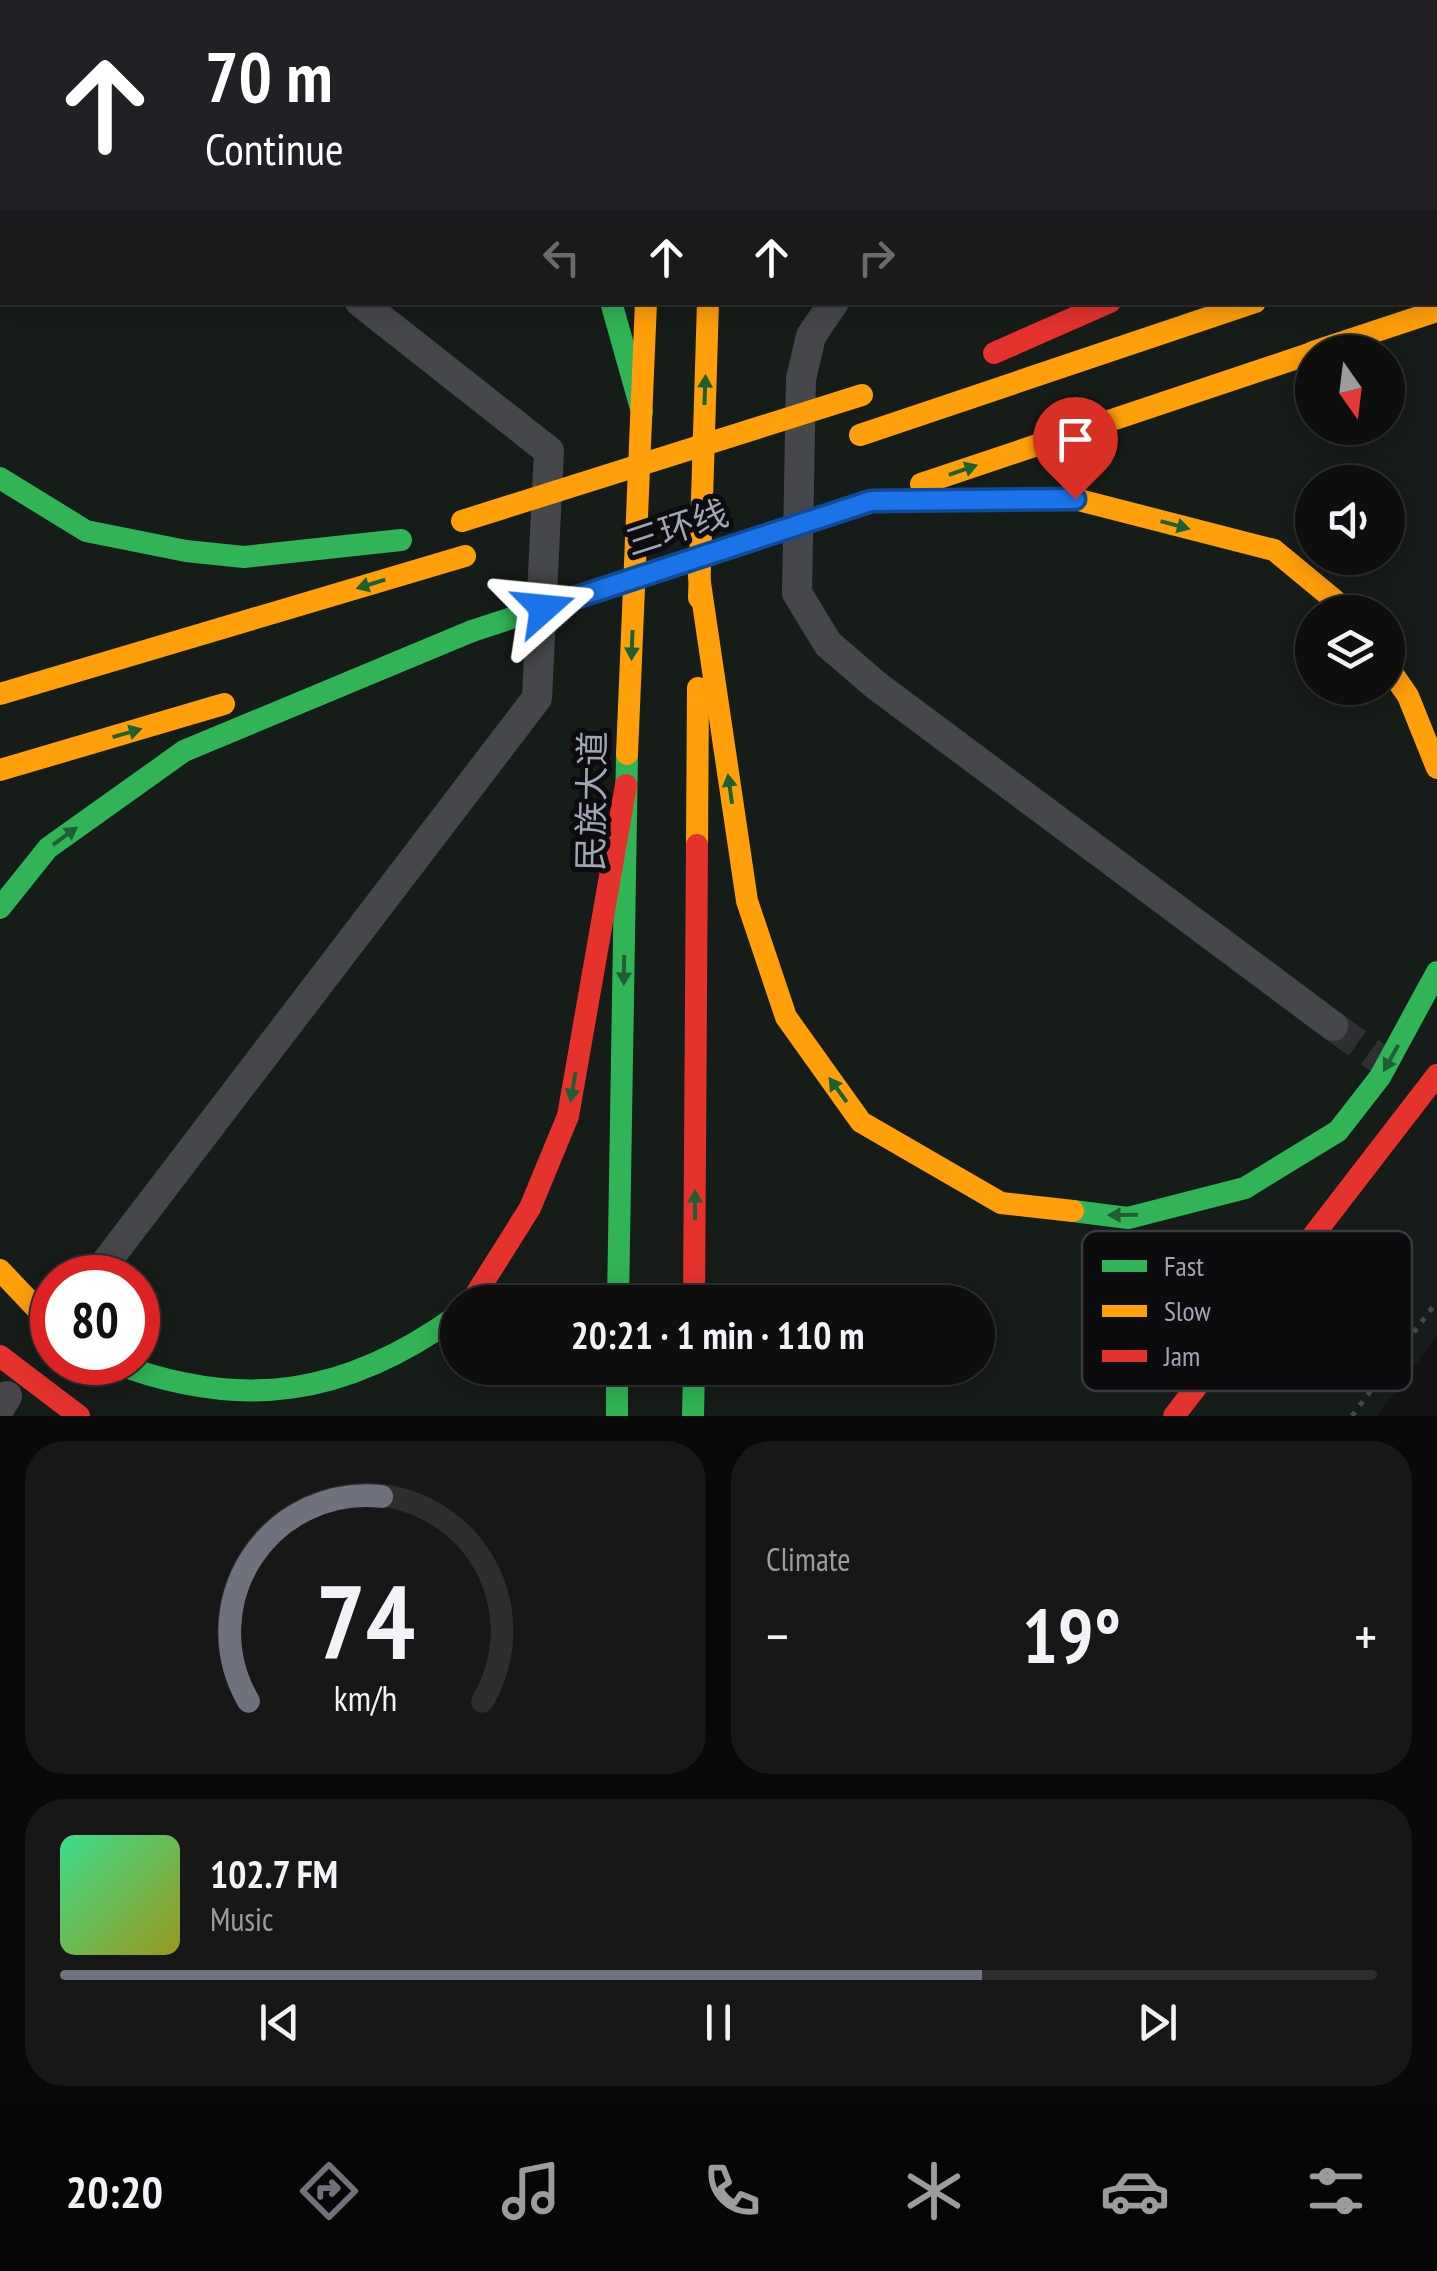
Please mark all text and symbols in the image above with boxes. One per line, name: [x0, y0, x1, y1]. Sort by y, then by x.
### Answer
text: 70 m: [205, 31, 333, 121]
icon: ahead: [40, 40, 170, 170]
text: Continue: [205, 119, 344, 177]
icon: left: [534, 230, 589, 285]
icon: ahead: [639, 230, 694, 285]
icon: ahead: [744, 230, 799, 285]
icon: right: [849, 230, 904, 285]
north arrow: [1295, 335, 1405, 445]
map controls: [1295, 335, 1405, 705]
one-way arrow: [697, 374, 713, 406]
pin: [1033, 397, 1118, 500]
icon: arrive: [1048, 412, 1103, 467]
one-way arrow: [949, 462, 979, 477]
button: sound: [1295, 465, 1405, 575]
street label: 三环线: [620, 489, 734, 565]
one-way arrow: [1160, 517, 1191, 533]
position arrow: [492, 556, 596, 660]
one-way arrow: [356, 577, 386, 592]
button: layers: [1295, 595, 1405, 705]
one-way arrow: [624, 629, 640, 661]
one-way arrow: [112, 725, 143, 740]
street label: 民族大道: [567, 731, 615, 871]
one-way arrow: [722, 773, 738, 804]
one-way arrow: [52, 827, 78, 846]
one-way arrow: [615, 954, 631, 986]
one-way arrow: [1382, 1043, 1399, 1072]
one-way arrow: [565, 1072, 580, 1104]
one-way arrow: [829, 1076, 848, 1103]
one-way arrow: [687, 1189, 703, 1221]
one-way arrow: [1107, 1207, 1139, 1223]
legend: [1082, 1231, 1412, 1391]
text: Fast: [1164, 1247, 1204, 1284]
speed limit sign: 80: [30, 1255, 160, 1385]
text: Slow: [1164, 1292, 1211, 1329]
text: 20:21 · 1 min · 110 m: [571, 1310, 864, 1359]
text: Jam: [1163, 1337, 1200, 1374]
text: Climate: [766, 1538, 850, 1580]
text: 74: [316, 1553, 415, 1688]
text: 19°: [1022, 1587, 1121, 1684]
text: −: [766, 1600, 789, 1671]
text: +: [1354, 1600, 1377, 1671]
text: km/h: [334, 1675, 397, 1721]
text: 102.7 FM: [210, 1849, 338, 1898]
text: Music: [210, 1898, 273, 1940]
icon: previous: [252, 1995, 307, 2050]
icon: pause: [691, 1995, 746, 2050]
icon: next: [1130, 1995, 1185, 2050]
icon: directions: [294, 2156, 364, 2226]
icon: music: [496, 2156, 566, 2226]
icon: phone: [697, 2156, 767, 2226]
icon: climate: [899, 2156, 969, 2226]
icon: car: [1100, 2156, 1170, 2226]
icon: filters: [1301, 2156, 1371, 2226]
text: 20:20: [66, 2162, 163, 2220]

